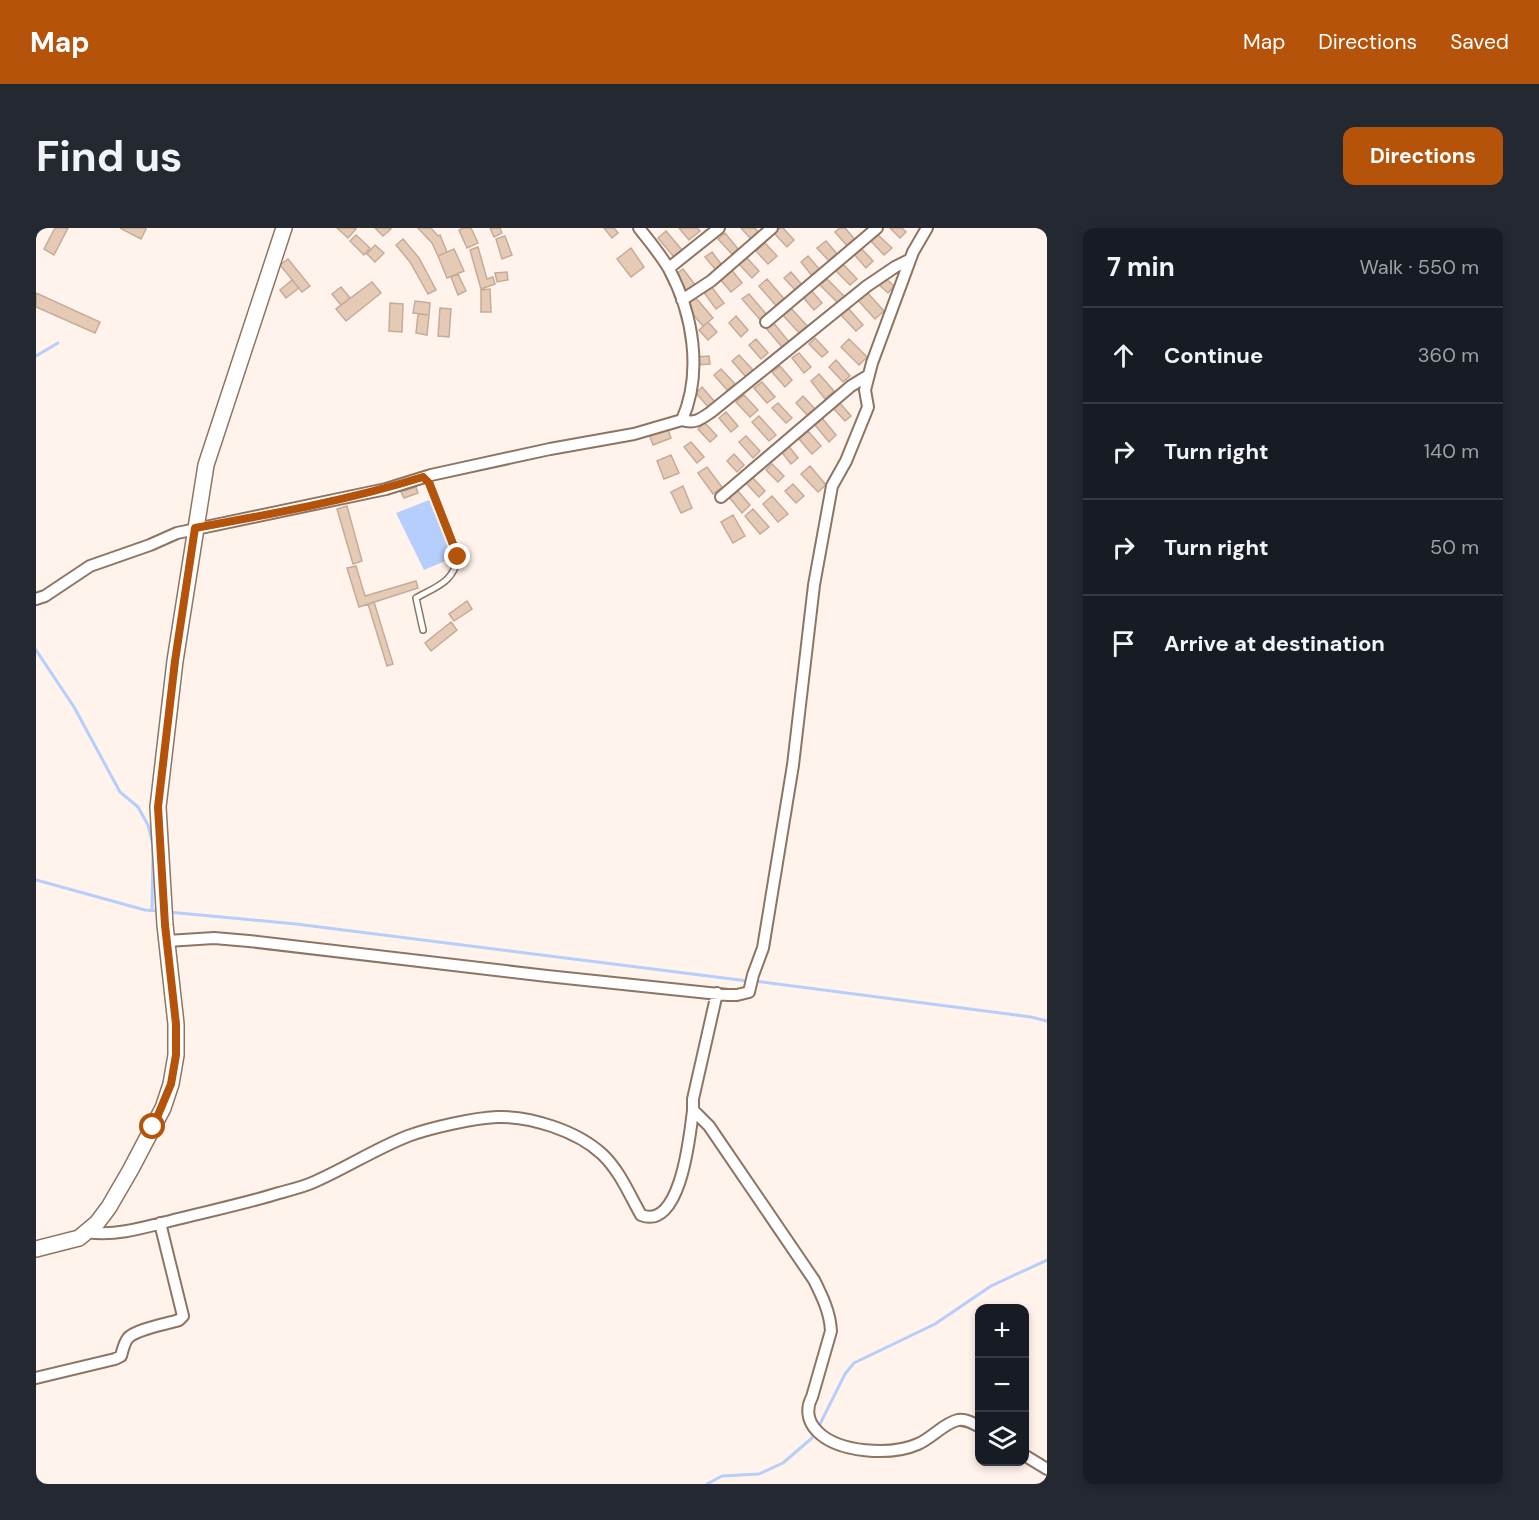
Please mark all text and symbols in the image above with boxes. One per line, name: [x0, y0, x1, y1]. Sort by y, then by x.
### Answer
text: Map: [30, 24, 90, 61]
text: Map: [1243, 28, 1285, 56]
text: Directions: [1318, 28, 1417, 56]
text: Saved: [1450, 28, 1509, 56]
button: Directions: [1343, 127, 1503, 185]
text: Find us: [36, 129, 182, 184]
text: 7 min: [1107, 250, 1175, 284]
text: Walk · 550 m: [1359, 254, 1479, 280]
icon: ahead: [1107, 339, 1140, 372]
text: Continue: [1164, 341, 1263, 370]
text: 360 m: [1418, 342, 1479, 368]
icon: right: [1107, 435, 1140, 468]
text: Turn right: [1164, 437, 1269, 466]
text: 140 m: [1424, 438, 1479, 464]
icon: right: [1107, 531, 1140, 564]
text: Turn right: [1164, 533, 1269, 562]
text: 50 m: [1430, 534, 1479, 560]
route end: [444, 543, 470, 569]
icon: arrive: [1107, 627, 1140, 660]
text: Arrive at destination: [1164, 629, 1385, 658]
route start: [139, 1113, 165, 1139]
map controls: [975, 1304, 1029, 1466]
button: +: [975, 1304, 1029, 1358]
button: −: [975, 1358, 1029, 1412]
button: layers: [975, 1412, 1029, 1466]

